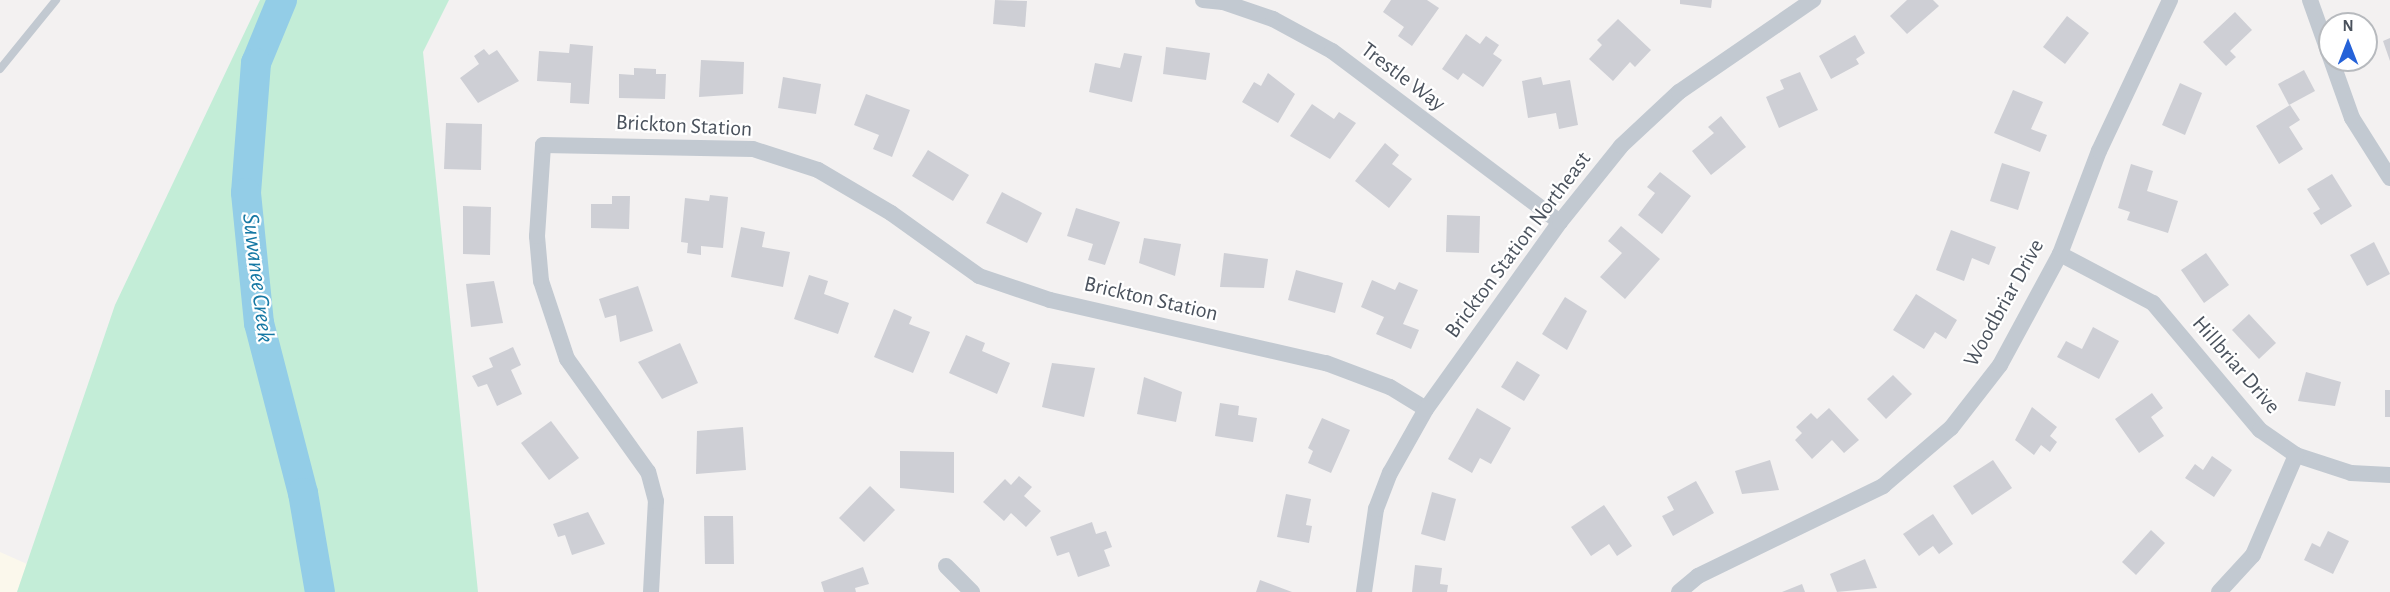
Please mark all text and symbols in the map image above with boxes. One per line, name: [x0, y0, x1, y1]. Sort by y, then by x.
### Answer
north arrow: [2318, 12, 2378, 72]
text: N: [2342, 18, 2354, 34]
street label: Trestle Way: [1356, 37, 1450, 117]
street label: Brickton Station: [615, 109, 753, 143]
street label: Brickton Station Northeast: [1439, 147, 1597, 343]
water label: Suwanee Creek: [235, 212, 279, 344]
street label: Woodbriar Drive: [1958, 235, 2050, 371]
street label: Brickton Station: [1081, 271, 1221, 327]
street label: Hillbriar Drive: [2186, 311, 2286, 419]

